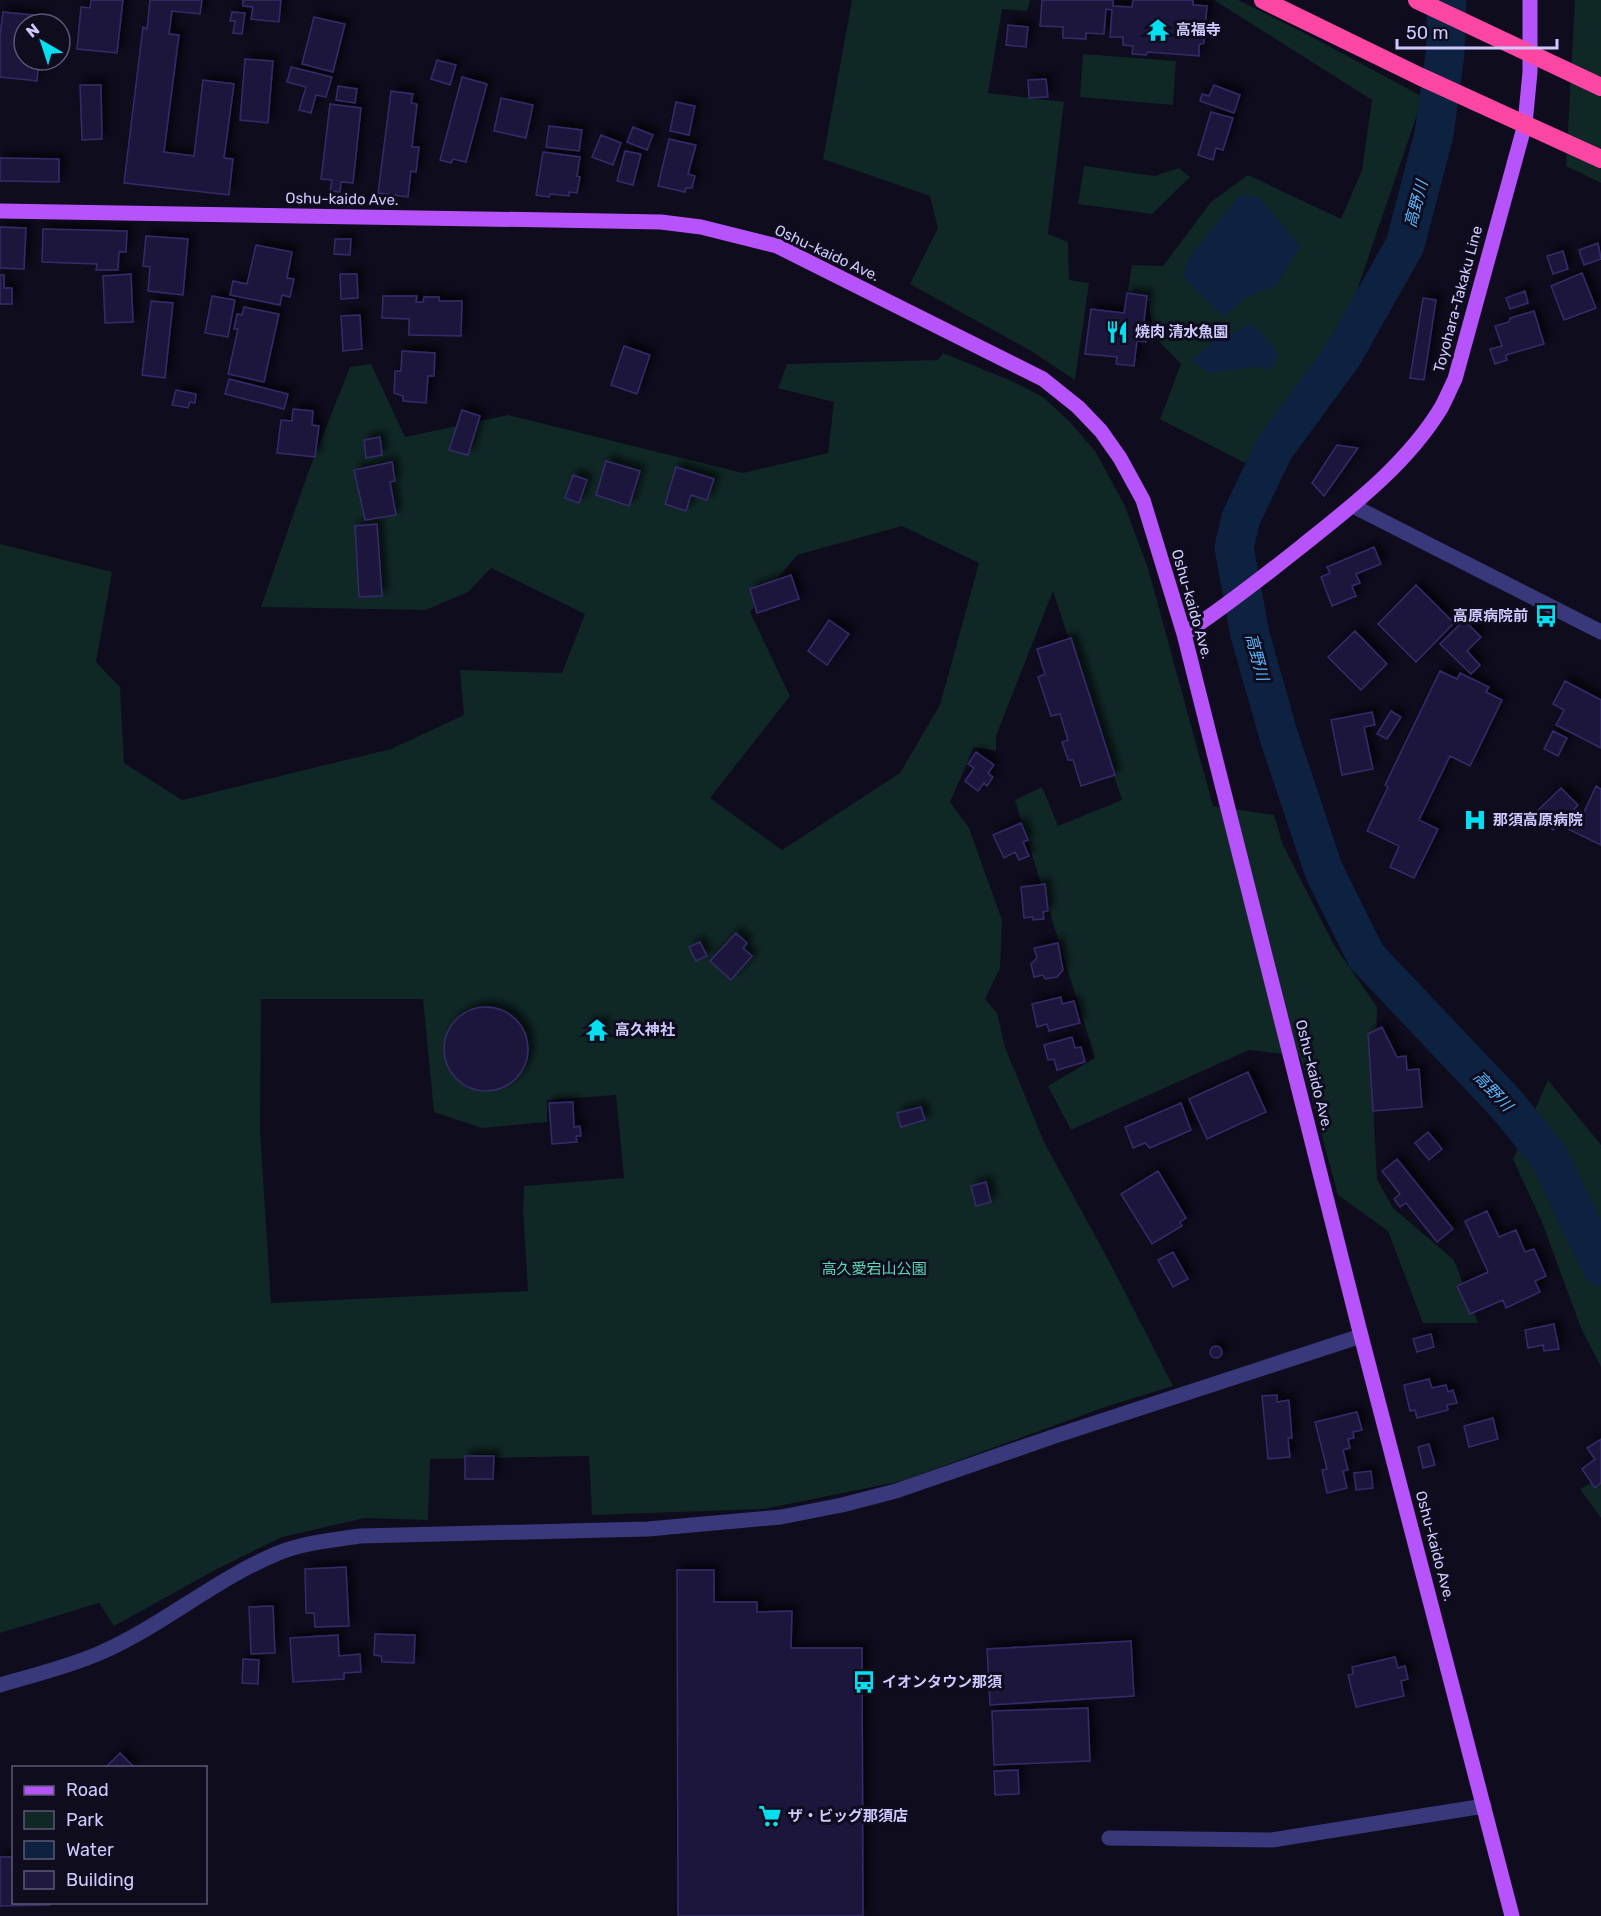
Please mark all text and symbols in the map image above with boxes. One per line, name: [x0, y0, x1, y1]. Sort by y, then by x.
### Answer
north arrow: [12, 12, 72, 72]
scale bar: [1397, 12, 1558, 50]
temple icon: 高福寺: [1145, 17, 1171, 43]
text: N: [22, 20, 43, 42]
place label: 高福寺: [1176, 21, 1221, 39]
text: 50 m: [1406, 22, 1449, 44]
water label: 高野川: [1401, 176, 1432, 230]
street label: Oshu-kaido Ave.: [285, 189, 399, 209]
street label: Oshu-kaido Ave.: [772, 221, 882, 285]
street label: Toyohara-Takaku Line: [1430, 224, 1486, 374]
restaurant icon: 焼肉 清水魚園: [1104, 319, 1130, 345]
place label: 焼肉 清水魚園: [1135, 323, 1228, 341]
street label: Oshu-kaido Ave.: [1168, 547, 1216, 661]
bus stop icon: 高原病院前: [1533, 603, 1559, 629]
place label: 高原病院前: [1453, 607, 1528, 625]
water label: 高野川: [1242, 631, 1273, 685]
hospital icon: 那須高原病院: [1462, 807, 1488, 833]
place label: 那須高原病院: [1493, 811, 1583, 829]
temple icon: 高久神社: [584, 1017, 610, 1043]
street label: Oshu-kaido Ave.: [1292, 1018, 1336, 1132]
place label: 高久神社: [615, 1021, 675, 1039]
water label: 高野川: [1470, 1067, 1518, 1116]
park label: 高久愛宕山公園: [821, 1260, 927, 1278]
street label: Oshu-kaido Ave.: [1412, 1489, 1458, 1603]
bus stop icon: イオンタウン那須: [851, 1669, 877, 1695]
place label: イオンタウン那須: [882, 1673, 1002, 1691]
legend: [12, 1766, 207, 1904]
text: Road: [66, 1779, 109, 1801]
supermarket icon: ザ・ビッグ那須店: [757, 1803, 783, 1829]
place label: ザ・ビッグ那須店: [788, 1807, 908, 1825]
text: Park: [66, 1809, 104, 1831]
text: Water: [66, 1839, 114, 1861]
text: Building: [66, 1869, 134, 1891]

